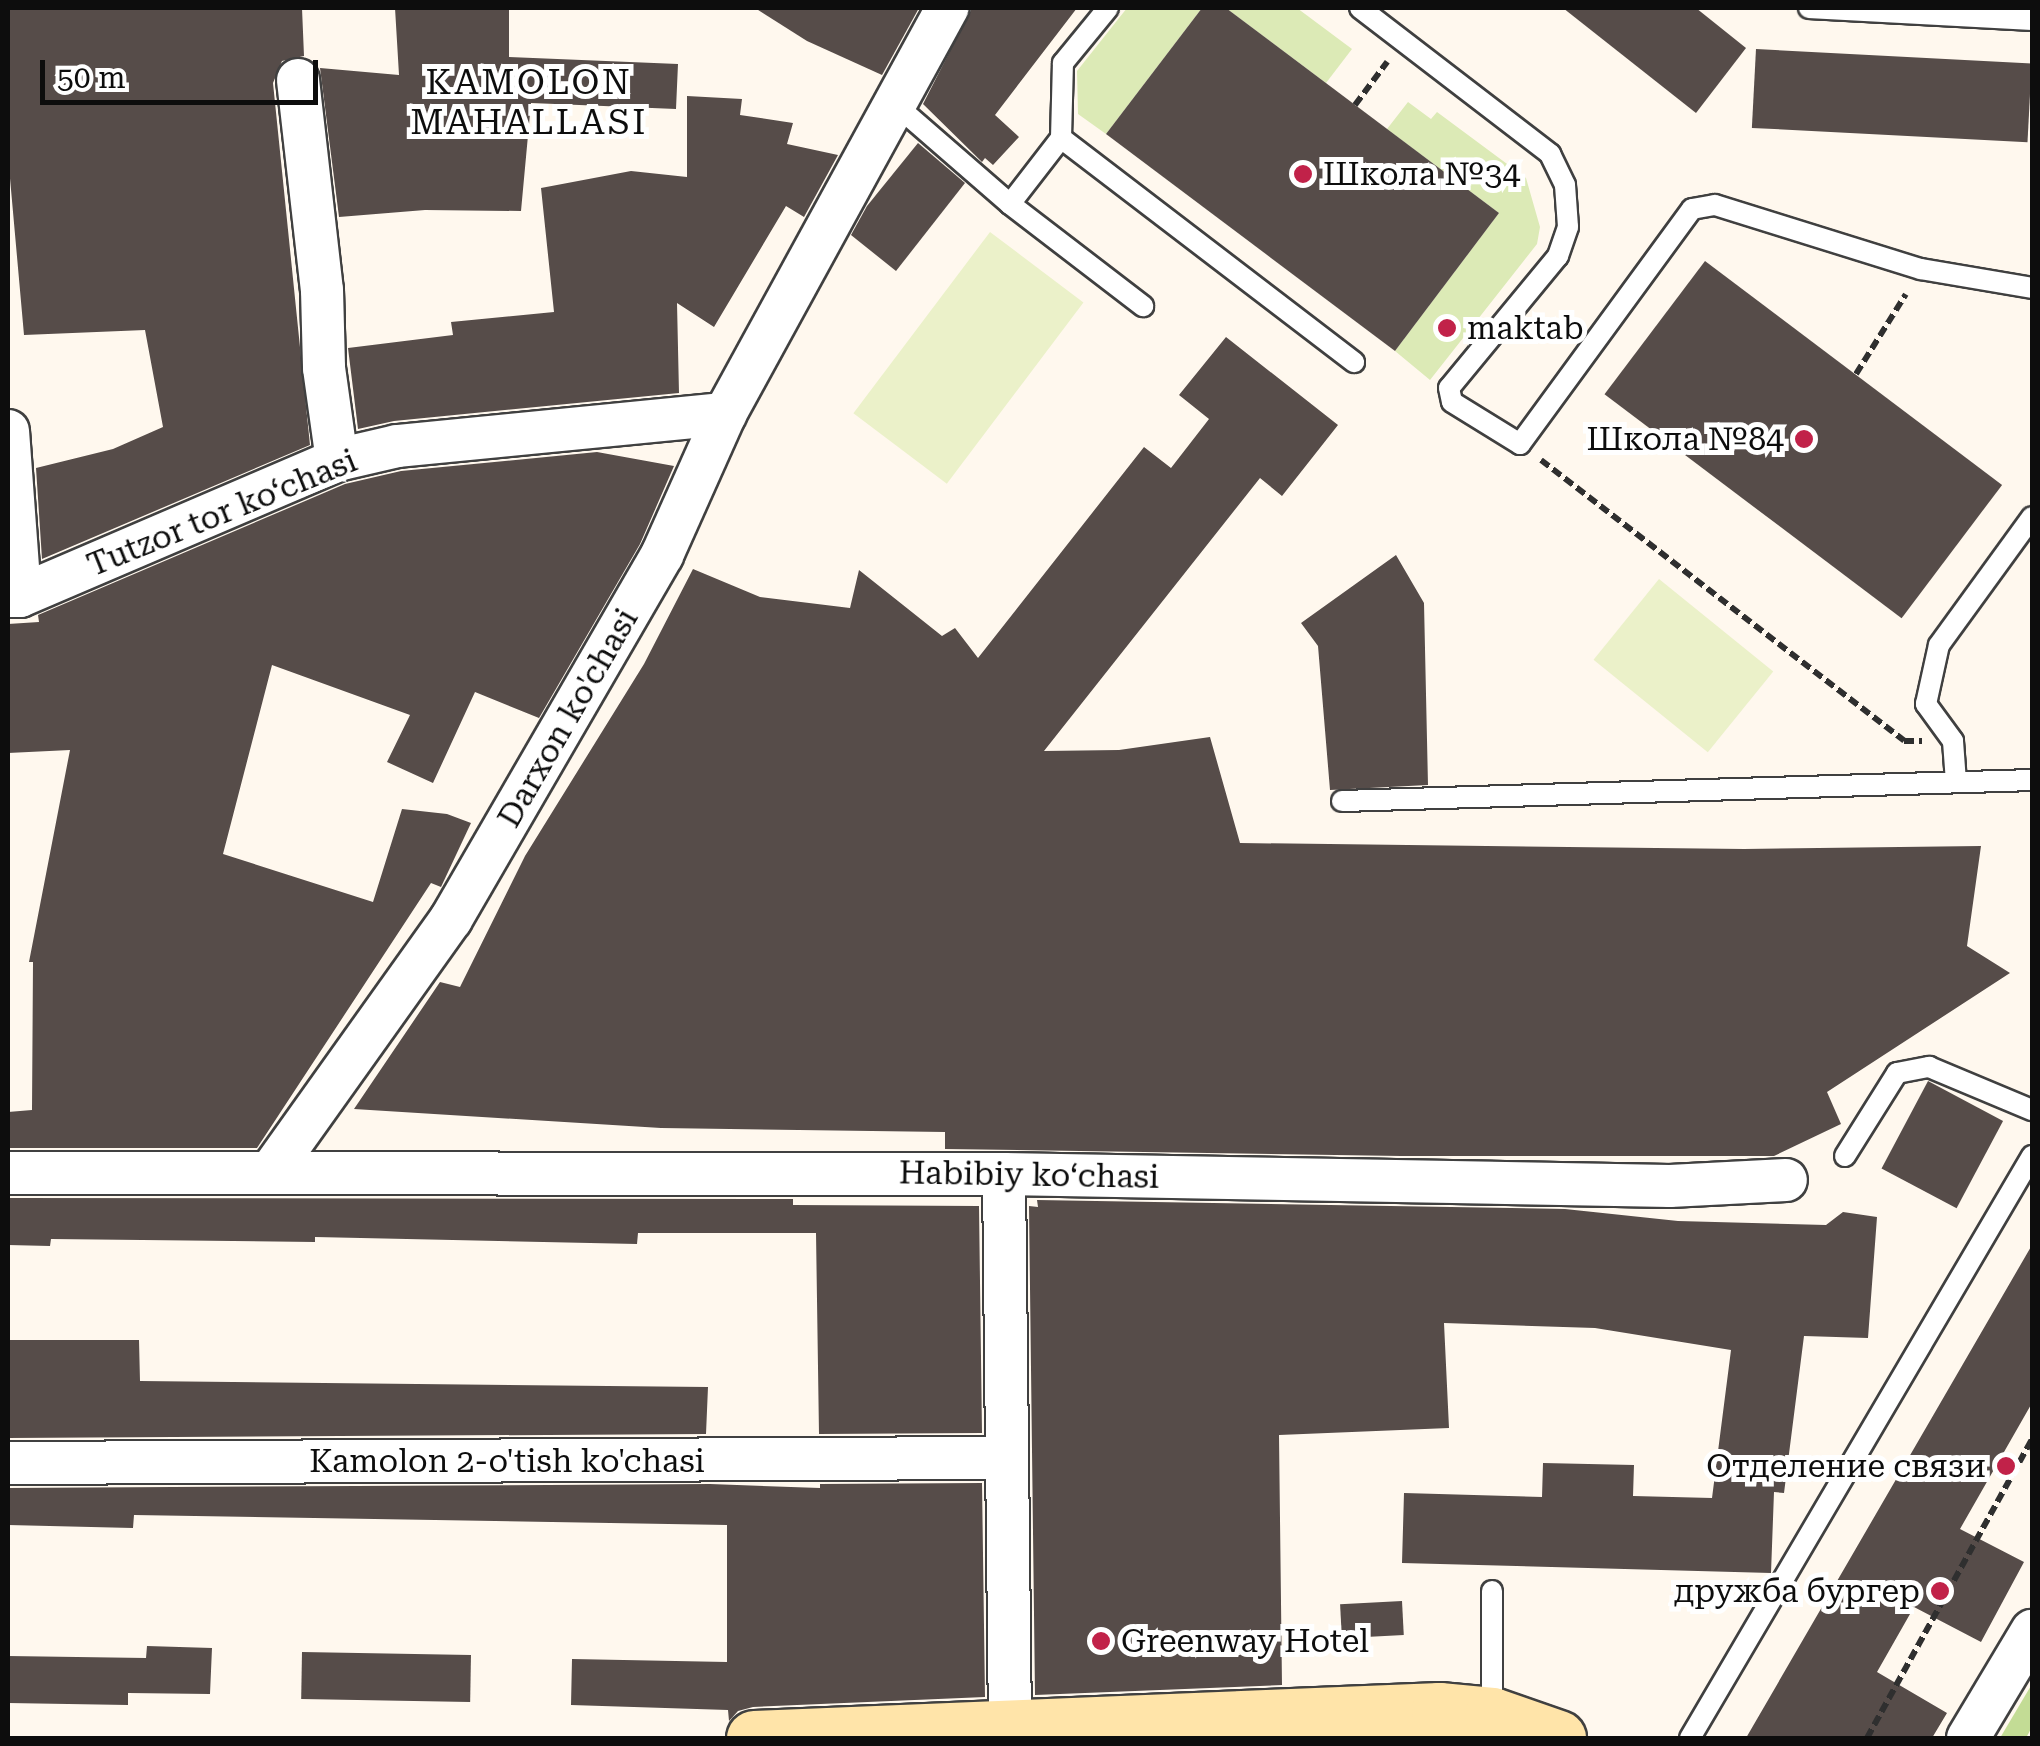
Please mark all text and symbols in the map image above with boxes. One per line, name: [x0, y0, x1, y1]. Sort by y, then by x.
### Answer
scale bar: [45, 40, 322, 102]
text: 50 m: [57, 60, 126, 95]
district label: KAMOLON MAHALLASI: [410, 62, 648, 144]
place label: Школа №34: [1323, 155, 1520, 193]
marker: Школа №34: [1292, 163, 1314, 185]
place label: maktab: [1467, 309, 1584, 347]
marker: maktab: [1436, 317, 1458, 339]
place label: Школа №84: [1587, 420, 1784, 458]
marker: Школа №84: [1793, 428, 1815, 450]
street label: Tutzor tor ko‘chasi: [82, 441, 362, 585]
street label: Darxon ko'chasi: [490, 602, 646, 834]
street label: Habibiy koʻchasi: [899, 1154, 1159, 1196]
street label: Kamolon 2-o'tish ko'chasi: [309, 1442, 705, 1480]
place label: Отделение связи: [1706, 1447, 1986, 1485]
marker: Отделение связи: [1995, 1455, 2017, 1477]
place label: дружба бургер: [1674, 1572, 1920, 1610]
marker: дружба бургер: [1929, 1580, 1951, 1602]
place label: Greenway Hotel: [1121, 1622, 1369, 1660]
marker: Greenway Hotel: [1090, 1630, 1112, 1652]

